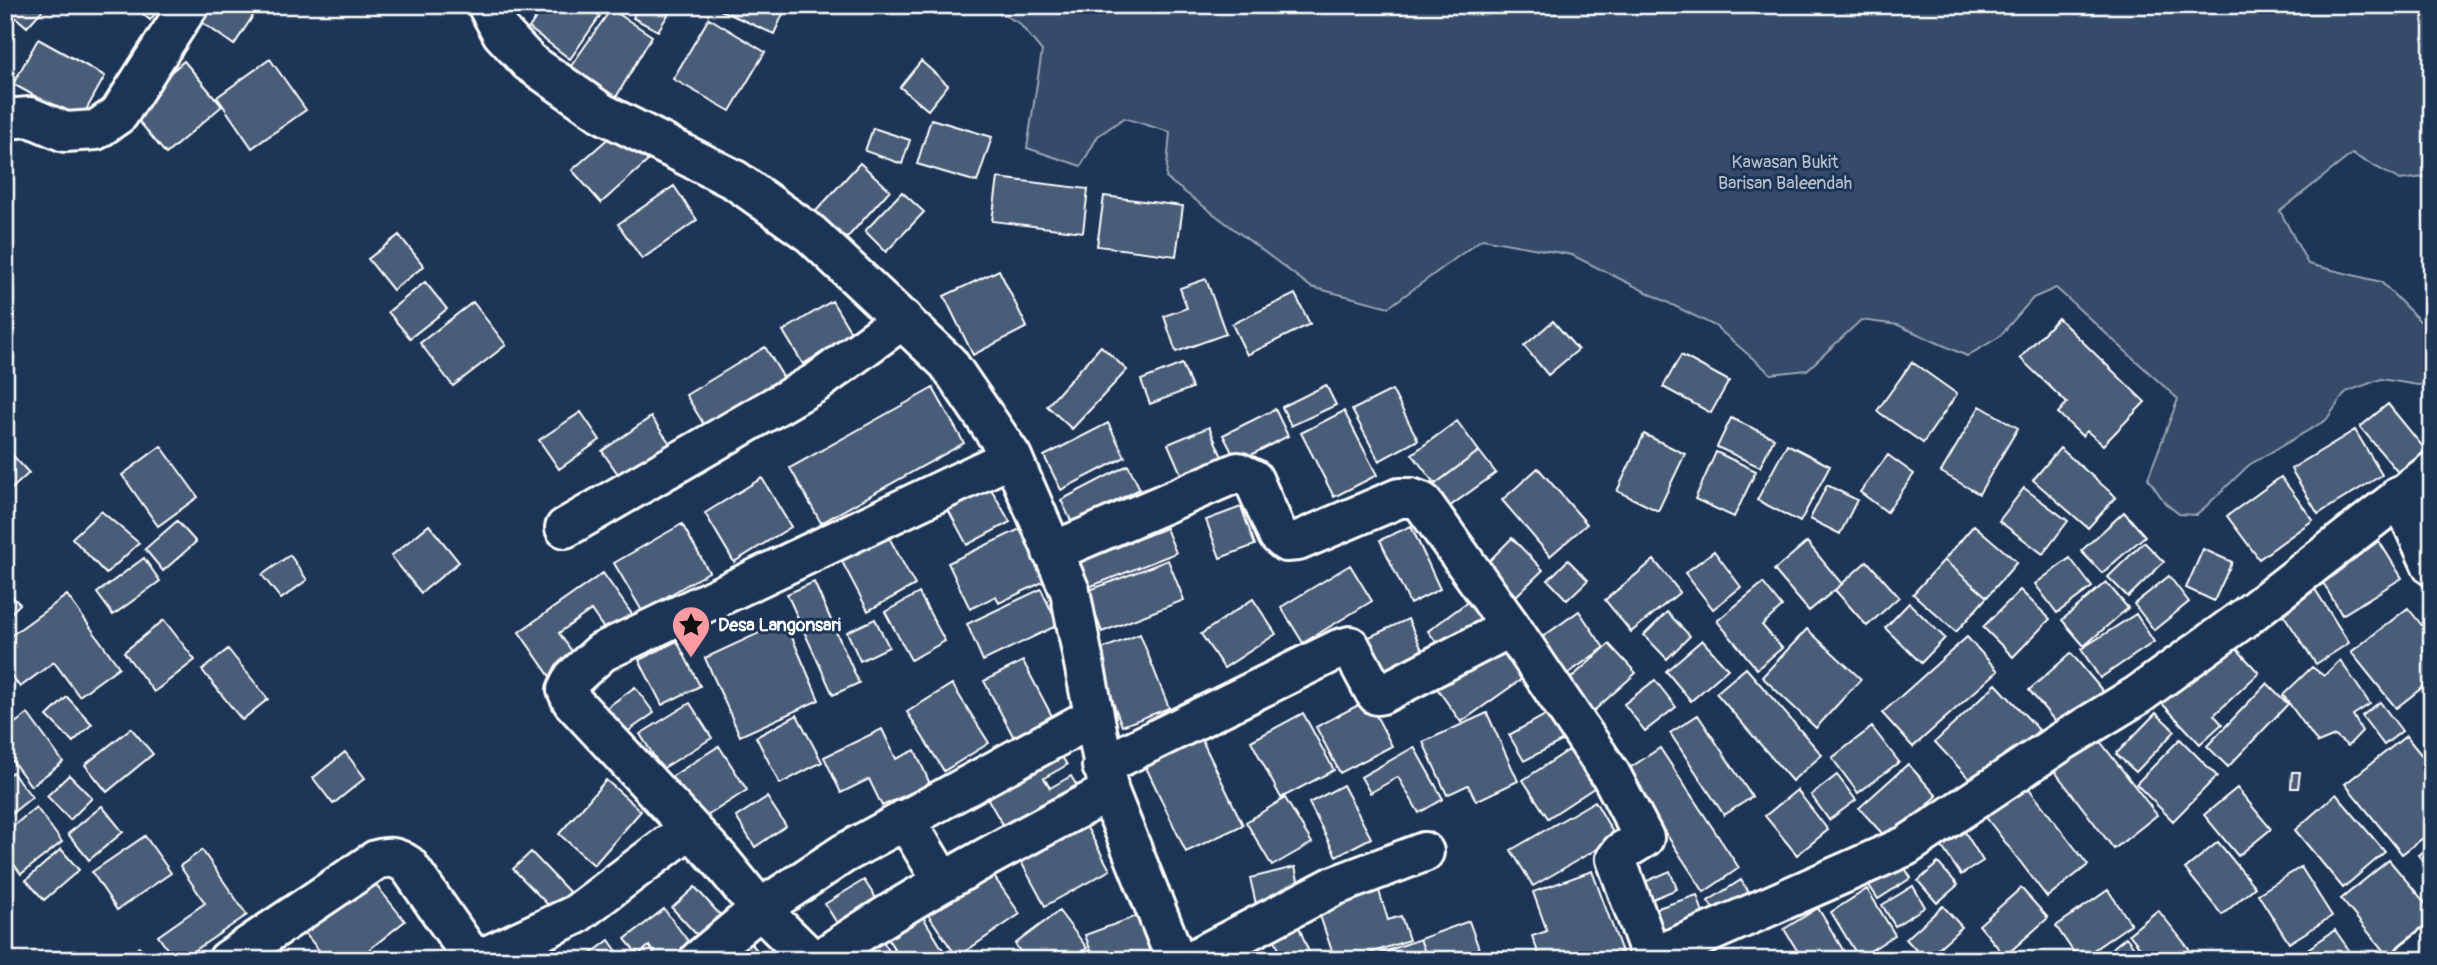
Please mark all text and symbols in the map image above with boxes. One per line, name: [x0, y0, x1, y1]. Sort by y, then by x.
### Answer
park label: Kawasan Bukit Barisan Baleendah: [1718, 151, 1852, 195]
place icon: Desa Langonsari: [670, 604, 712, 659]
place label: Desa Langonsari: [718, 614, 841, 637]

